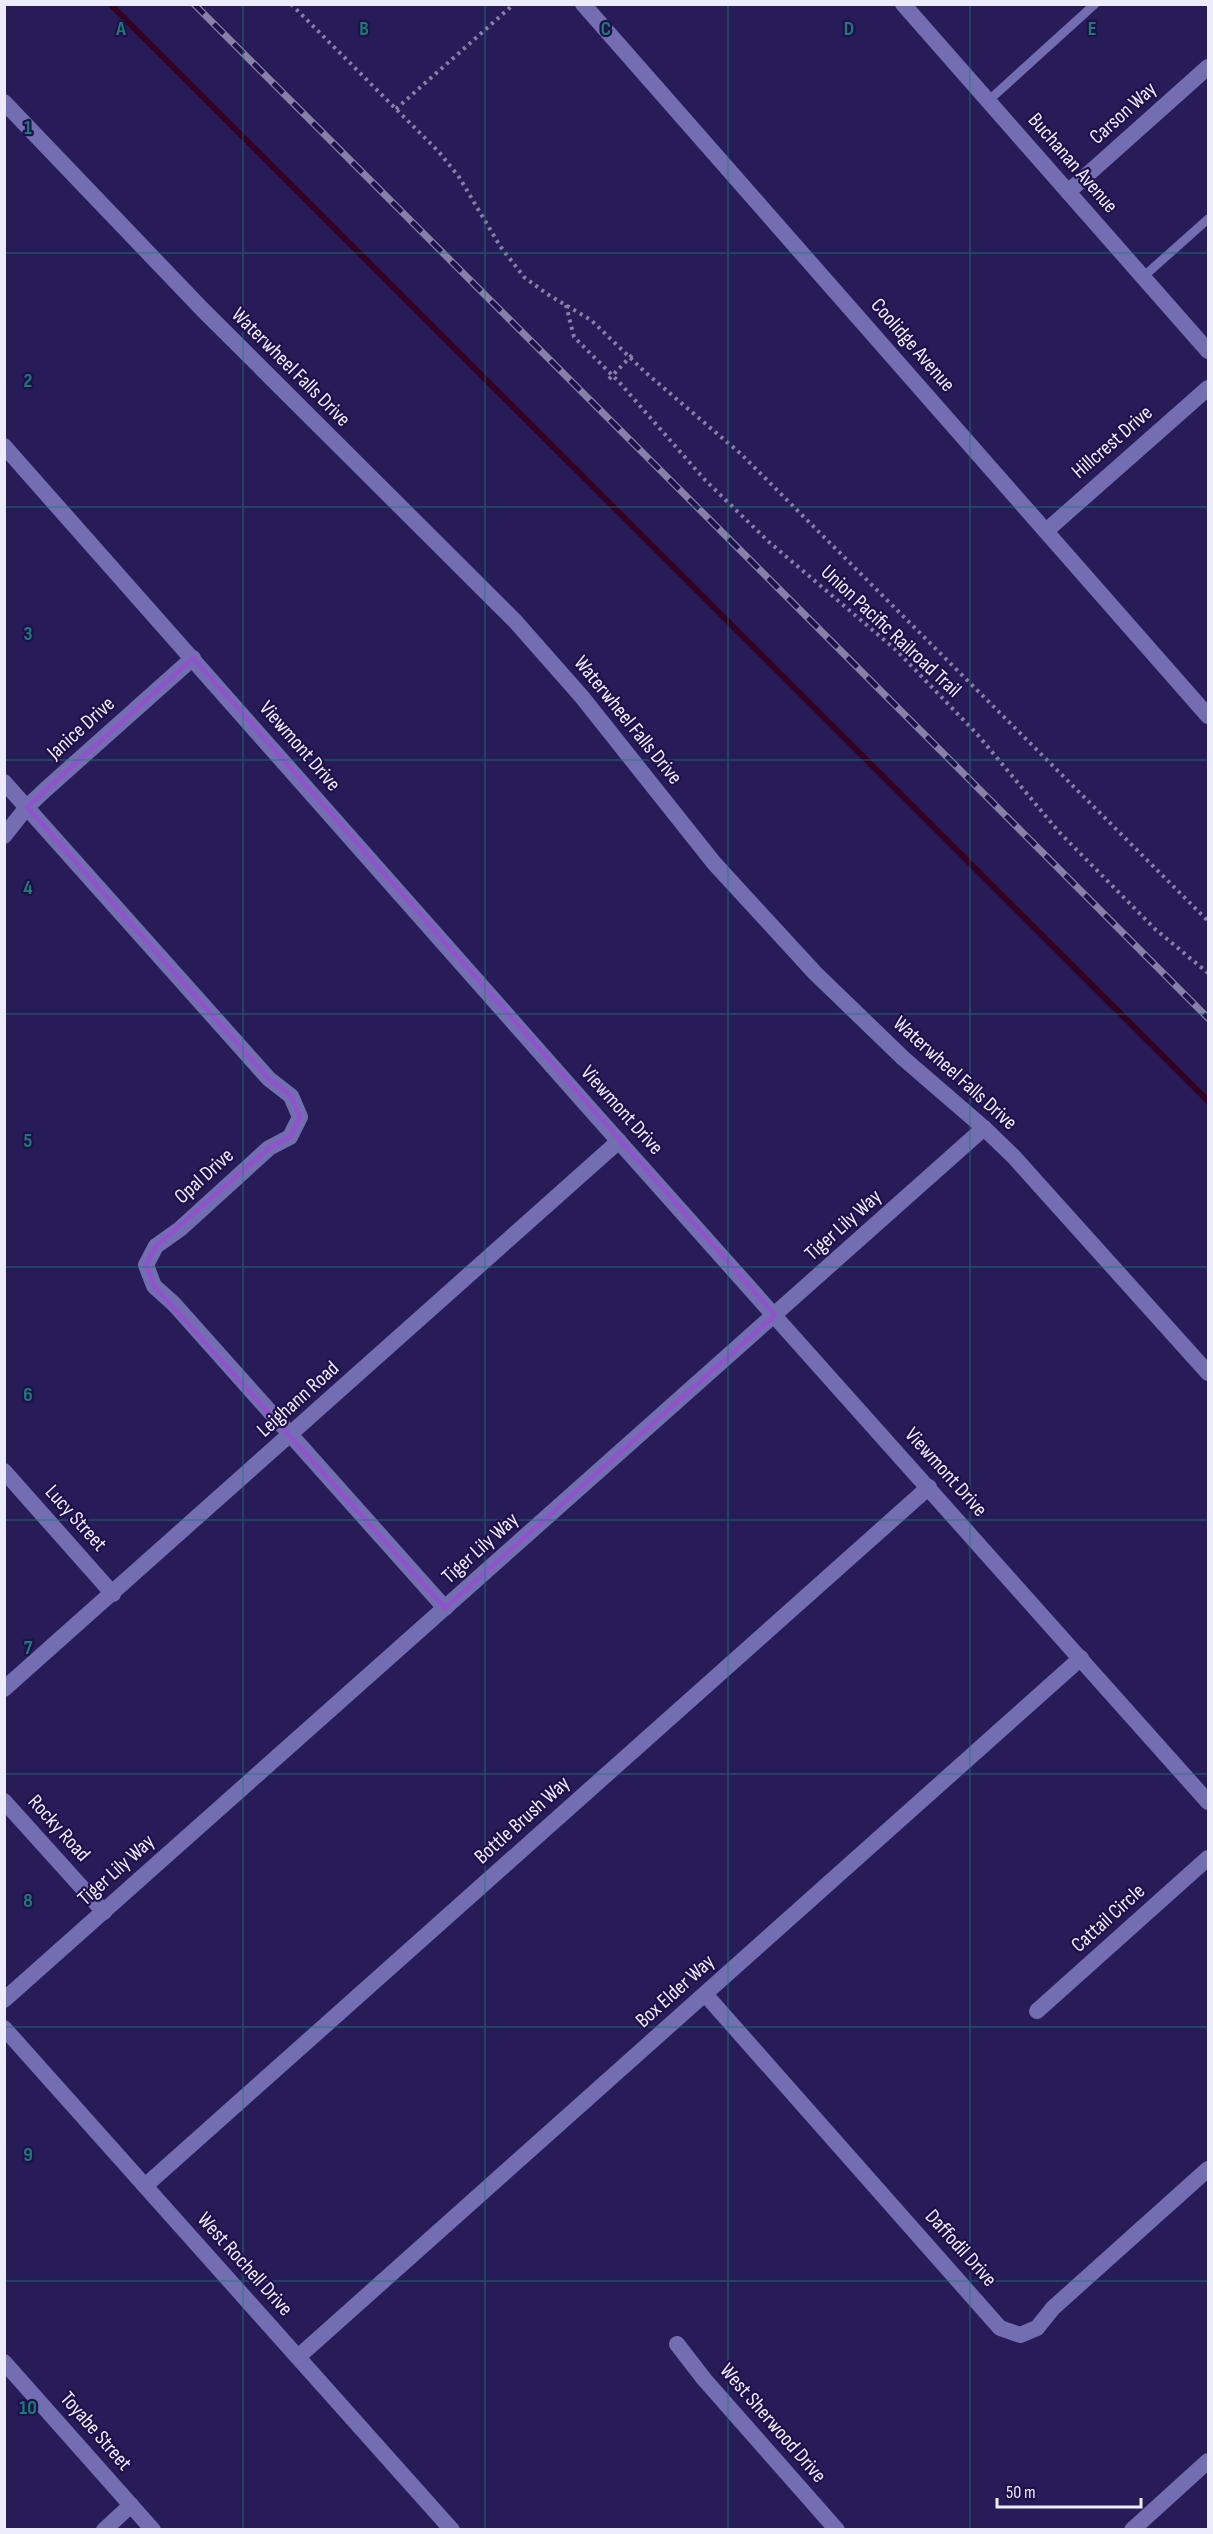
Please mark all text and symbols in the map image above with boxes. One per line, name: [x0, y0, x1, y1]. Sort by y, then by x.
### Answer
text: A: [115, 17, 126, 41]
text: B: [359, 17, 369, 41]
text: C: [601, 17, 611, 41]
text: D: [844, 17, 854, 41]
text: E: [1088, 17, 1096, 41]
street label: Carson Way: [1084, 76, 1162, 150]
street label: Buchanan Avenue: [1023, 108, 1123, 218]
text: 1: [24, 116, 32, 140]
street label: Coolidge Avenue: [866, 293, 960, 397]
street label: Waterwheel Falls Drive: [226, 302, 356, 432]
text: 2: [24, 369, 32, 393]
street label: Hillcrest Drive: [1067, 400, 1157, 484]
street label: Union Pacific Railroad Trail: [816, 560, 966, 702]
text: 3: [24, 622, 33, 646]
street label: Waterwheel Falls Drive: [569, 651, 687, 789]
street label: Janice Drive: [41, 691, 120, 765]
street label: Viewmont Drive: [254, 696, 346, 796]
text: 4: [23, 876, 33, 900]
street label: Waterwheel Falls Drive: [888, 1011, 1022, 1135]
street label: Viewmont Drive: [575, 1060, 669, 1160]
text: 5: [24, 1129, 33, 1153]
street label: Opal Drive: [169, 1143, 239, 1209]
street label: Tiger Lily Way: [799, 1184, 887, 1266]
street label: Leighann Road: [252, 1356, 344, 1442]
text: 6: [23, 1383, 33, 1407]
street label: Viewmont Drive: [899, 1422, 993, 1522]
street label: Lucy Street: [40, 1480, 112, 1556]
street label: Tiger Lily Way: [436, 1507, 524, 1589]
text: 7: [24, 1636, 33, 1660]
street label: Bottle Brush Way: [469, 1771, 575, 1869]
street label: Rocky Road: [23, 1790, 95, 1866]
street label: Tiger Lily Way: [72, 1829, 160, 1911]
street label: Cattail Circle: [1066, 1878, 1150, 1958]
text: 8: [23, 1889, 33, 1913]
street label: Box Elder Way: [630, 1949, 720, 2033]
text: 9: [23, 2143, 33, 2167]
street label: Daffodil Drive: [920, 2204, 1002, 2292]
street label: West Rochell Drive: [192, 2207, 298, 2321]
street label: West Sherwood Drive: [714, 2358, 832, 2488]
street label: Toyabe Street: [55, 2386, 137, 2476]
text: 10: [19, 2396, 37, 2420]
scale bar: [997, 2471, 1141, 2509]
text: 50 m: [1006, 2482, 1036, 2503]

